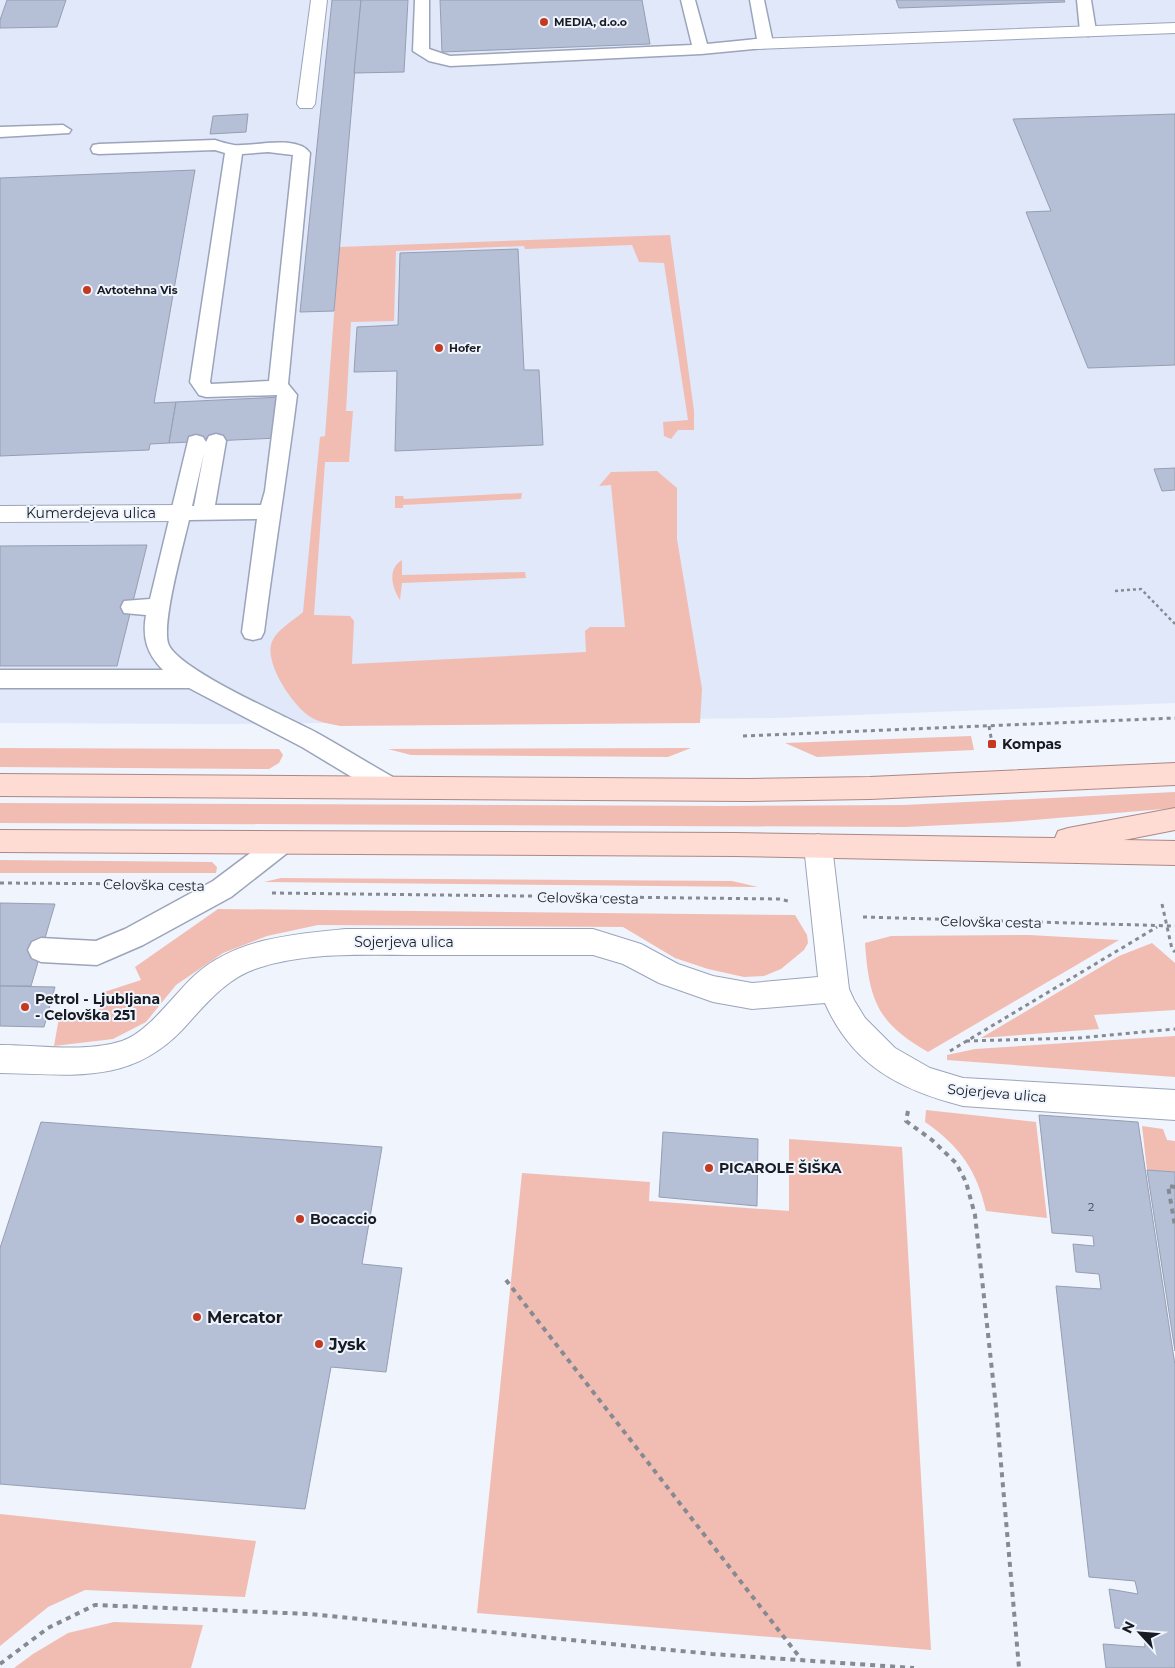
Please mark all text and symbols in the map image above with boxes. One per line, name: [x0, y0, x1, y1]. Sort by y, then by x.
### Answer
place label: MEDIA, d.o.o: [554, 15, 627, 29]
marker: MEDIA, d.o.o: [538, 16, 550, 28]
place label: Avtotehna Vis: [96, 283, 178, 297]
marker: Avtotehna Vis: [81, 284, 93, 296]
place label: Hofer: [449, 341, 481, 355]
marker: Hofer: [433, 342, 445, 354]
street label: Kumerdejeva ulica: [26, 504, 156, 522]
place label: Kompas: [1002, 735, 1062, 753]
marker: Kompas: [986, 738, 998, 750]
street label: Celovška cesta: [103, 875, 205, 895]
street label: Celovška cesta: [537, 888, 639, 908]
street label: Celovška cesta: [940, 912, 1042, 932]
street label: Sojerjeva ulica: [354, 933, 454, 951]
place label: Petrol - Ljubljana - Celovška 251: [35, 990, 160, 1024]
marker: Petrol - Ljubljana - Celovška 251: [19, 1001, 31, 1013]
street label: Sojerjeva ulica: [947, 1080, 1047, 1106]
place label: PICAROLE ŠIŠKA: [719, 1159, 842, 1177]
marker: PICAROLE ŠIŠKA: [703, 1162, 715, 1174]
house number: 2: [1088, 1200, 1094, 1214]
place label: Bocaccio: [310, 1210, 377, 1228]
marker: Bocaccio: [294, 1213, 306, 1225]
place label: Mercator: [207, 1308, 283, 1327]
marker: Mercator: [191, 1311, 203, 1323]
place label: Jysk: [328, 1335, 367, 1354]
marker: Jysk: [313, 1338, 325, 1350]
north arrow: [1115, 1608, 1165, 1658]
text: N: [1118, 1618, 1139, 1636]

